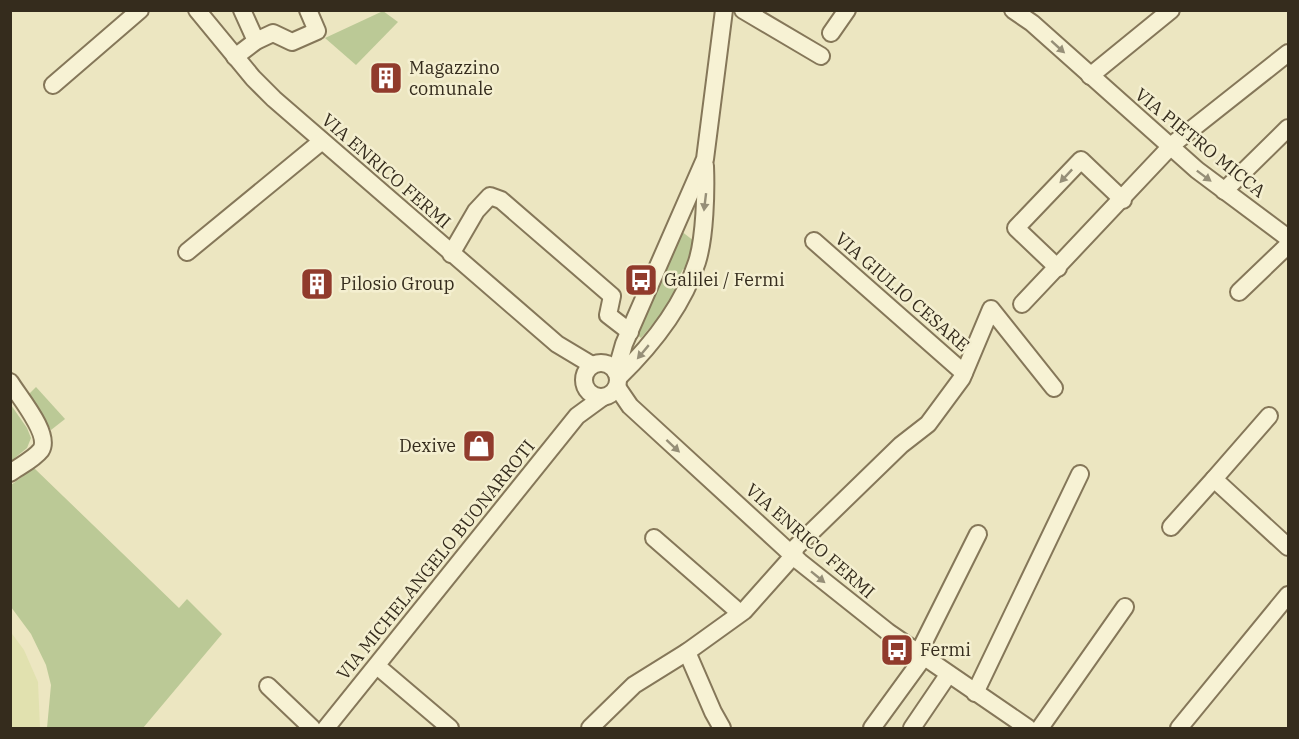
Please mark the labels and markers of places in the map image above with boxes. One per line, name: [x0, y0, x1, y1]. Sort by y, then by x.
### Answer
place label: Magazzino comunale: [409, 56, 500, 100]
building icon: Magazzino comunale: [368, 60, 404, 96]
bus stop icon: Galilei / Fermi: [623, 262, 659, 298]
building icon: Pilosio Group: [299, 266, 335, 302]
place label: Galilei / Fermi: [664, 268, 785, 291]
place label: Pilosio Group: [340, 272, 455, 295]
shop icon: Dexive: [461, 428, 497, 464]
place label: Dexive: [399, 434, 456, 457]
bus stop icon: Fermi: [879, 632, 915, 668]
place label: Fermi: [920, 638, 971, 661]

